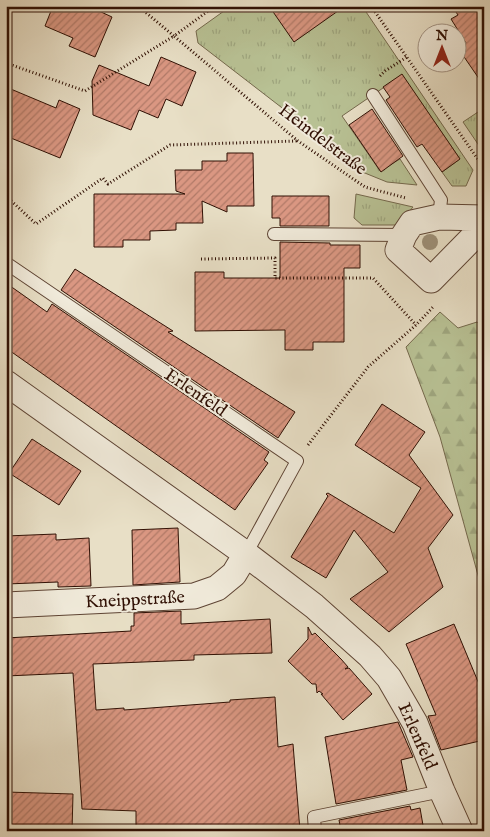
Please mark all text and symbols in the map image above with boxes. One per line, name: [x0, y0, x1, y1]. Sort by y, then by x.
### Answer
north arrow: [418, 22, 468, 72]
text: N: [435, 27, 448, 45]
street label: Heindelstraße: [273, 99, 371, 181]
street label: Erlenfeld: [159, 364, 231, 423]
street label: Kneippstraße: [85, 586, 185, 615]
street label: Erlenfeld: [392, 700, 442, 774]

